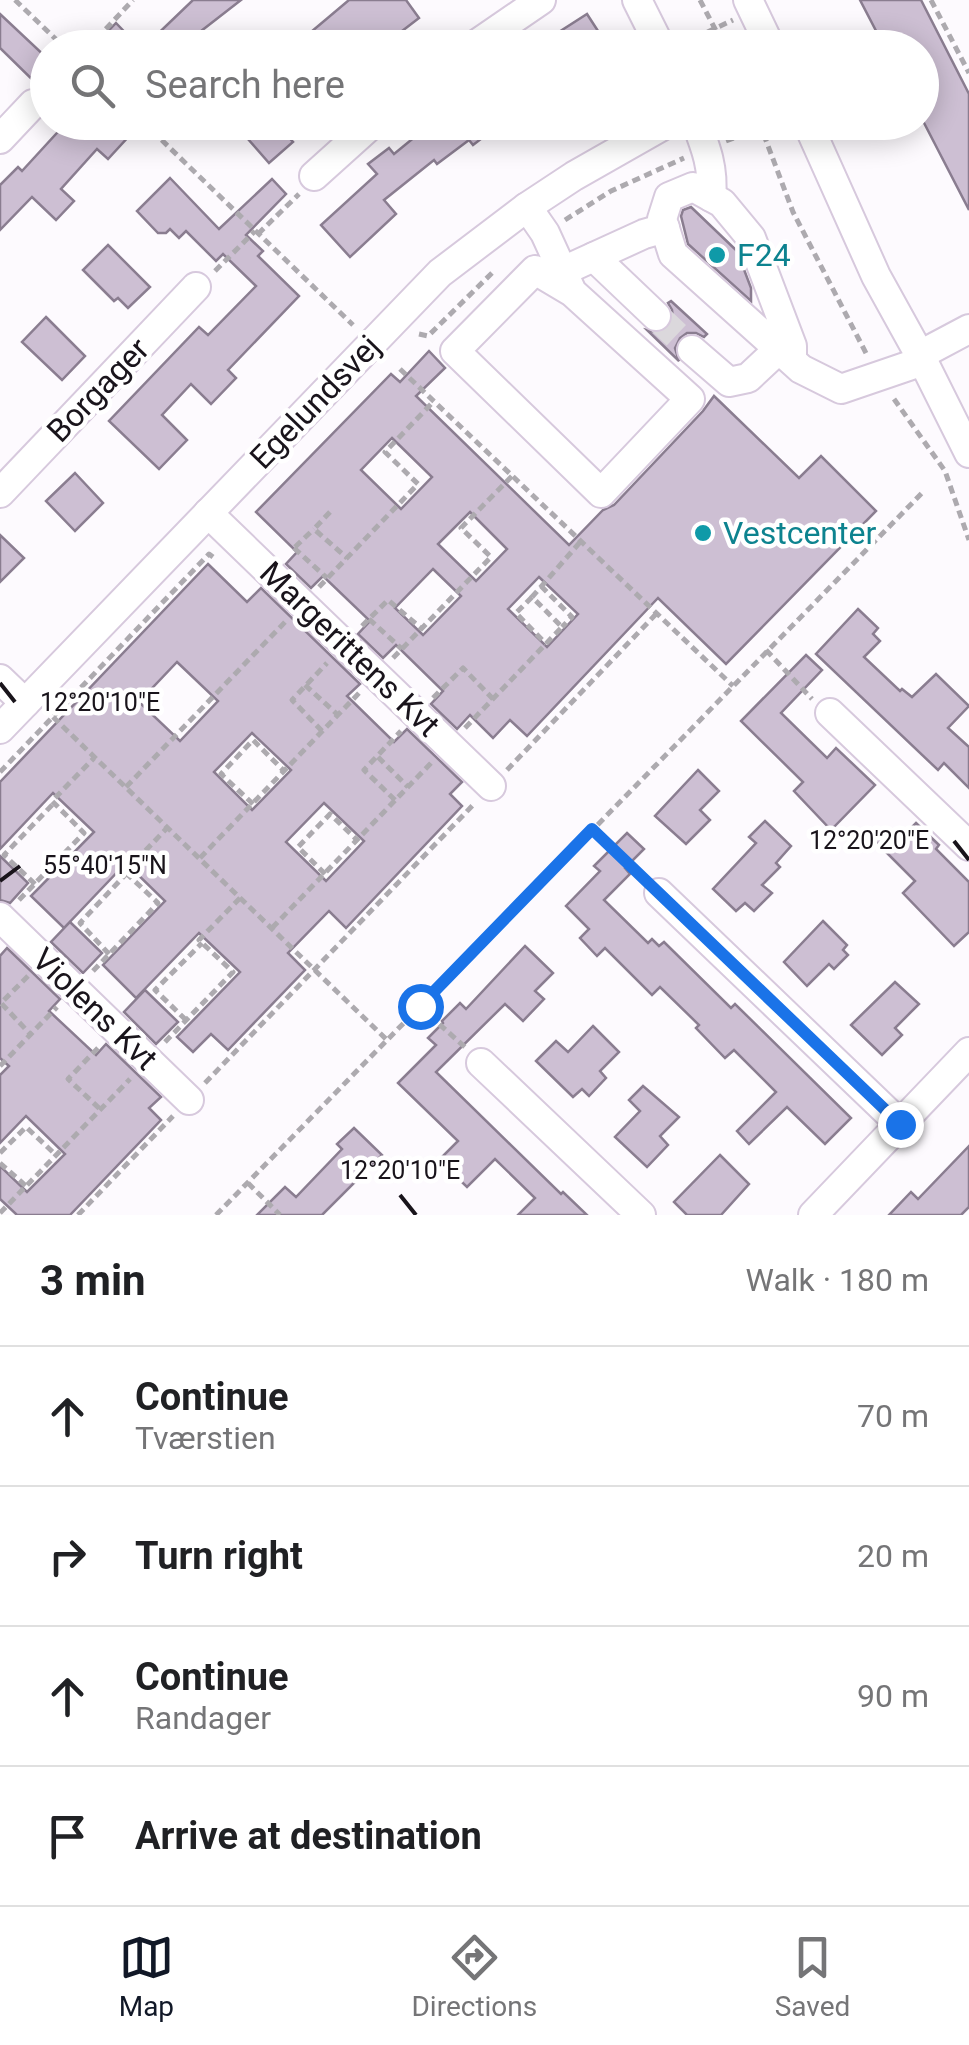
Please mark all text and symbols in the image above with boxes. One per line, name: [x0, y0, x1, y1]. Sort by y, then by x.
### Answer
search box: [30, 30, 939, 140]
icon: search: [65, 58, 120, 113]
text: Search here: [145, 63, 345, 107]
place label: F24: [737, 236, 791, 274]
marker: F24: [706, 244, 728, 266]
street label: Egelundsvej: [242, 328, 388, 476]
street label: Borgager: [39, 330, 157, 450]
place label: Vestcenter: [723, 514, 876, 552]
marker: Vestcenter: [692, 522, 714, 544]
street label: Margerittens Kvt: [252, 554, 448, 744]
text: 12°20'10"E: [40, 688, 160, 717]
text: 12°20'20"E: [809, 826, 929, 855]
text: 55°40'15"N: [43, 851, 167, 880]
street label: Violens Kvt: [25, 940, 165, 1078]
route start: [398, 984, 444, 1030]
route end: [878, 1102, 924, 1148]
text: 12°20'10"E: [340, 1156, 460, 1185]
text: 3 min: [40, 1256, 146, 1305]
text: Walk · 180 m: [746, 1261, 929, 1299]
text: Continue: [135, 1375, 289, 1419]
icon: ahead: [40, 1389, 95, 1444]
text: 70 m: [857, 1397, 929, 1435]
text: Tværstien: [135, 1419, 276, 1457]
icon: right: [40, 1529, 95, 1584]
text: Turn right: [135, 1534, 303, 1578]
text: 20 m: [857, 1537, 929, 1575]
text: Continue: [135, 1655, 289, 1699]
icon: ahead: [40, 1669, 95, 1724]
text: 90 m: [857, 1677, 929, 1715]
text: Randager: [135, 1699, 271, 1737]
icon: arrive: [40, 1809, 95, 1864]
text: Arrive at destination: [135, 1814, 482, 1858]
tab: Map: [119, 1930, 174, 2023]
tab: Directions: [411, 1930, 537, 2023]
tab: Saved: [775, 1930, 850, 2023]

